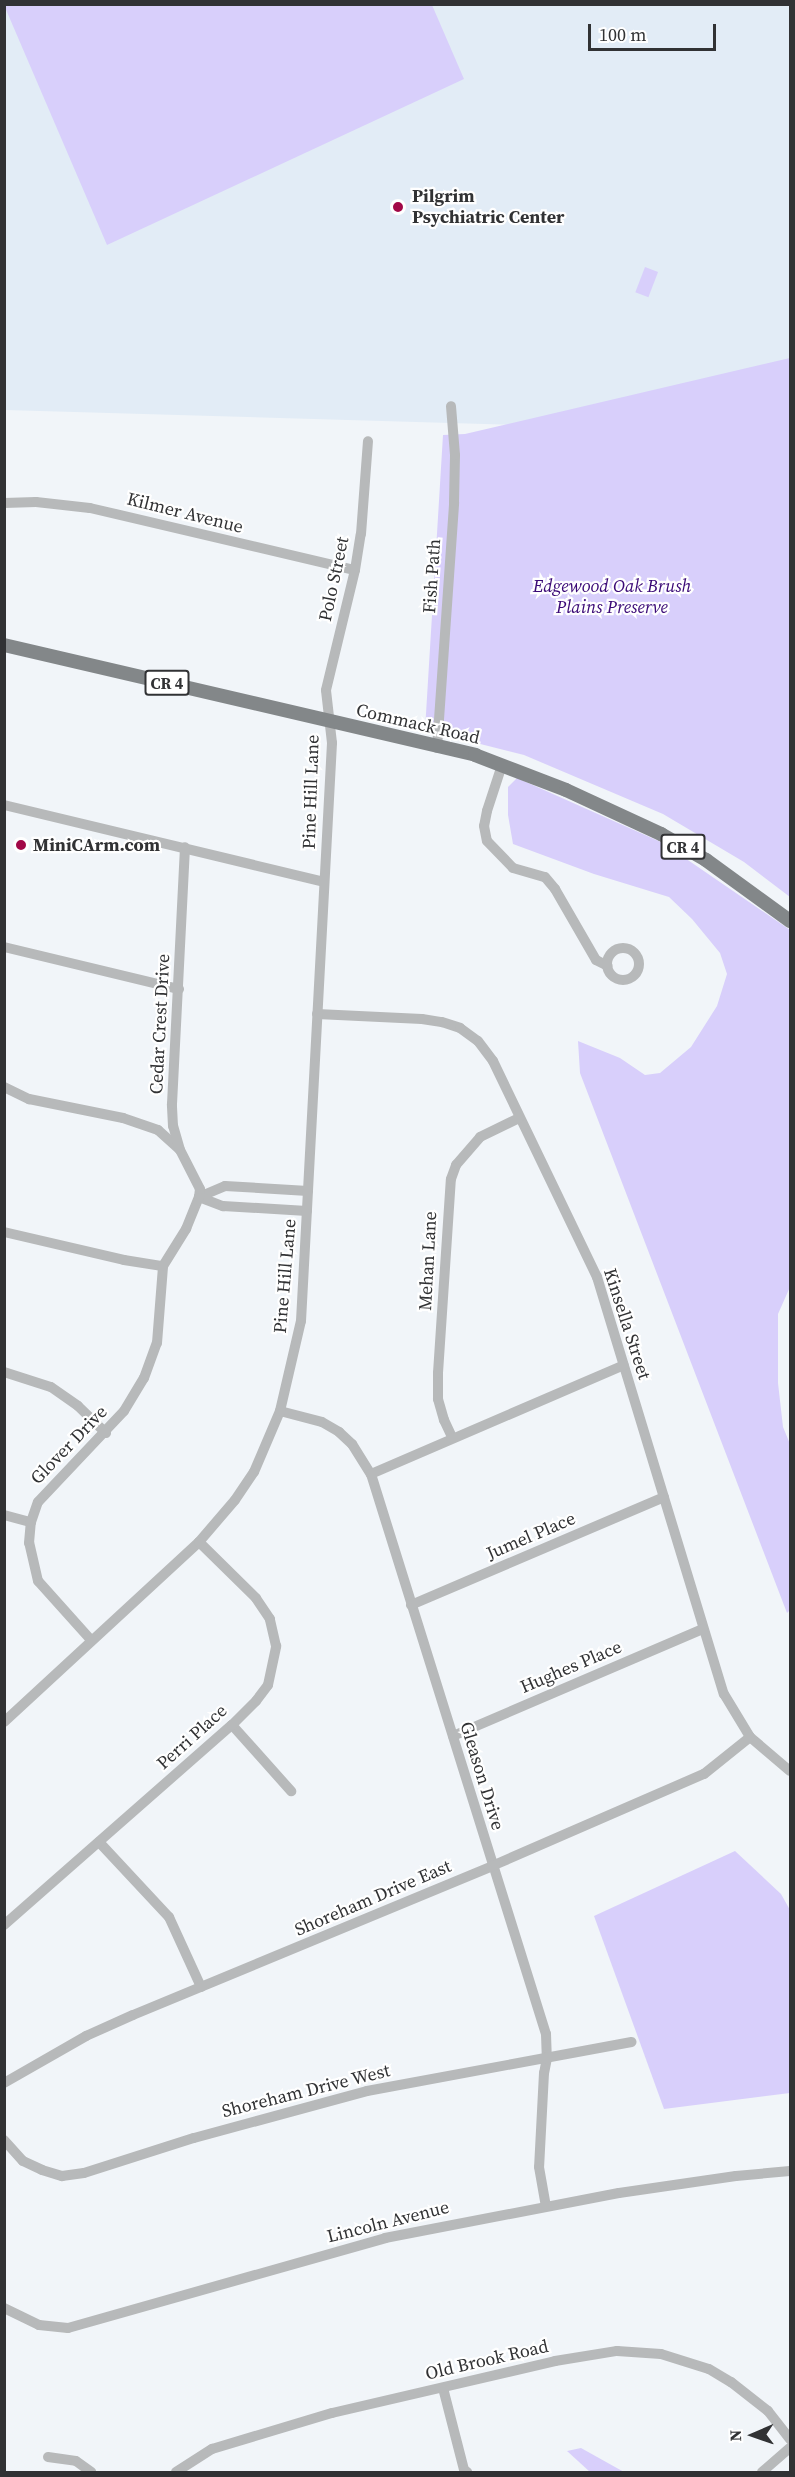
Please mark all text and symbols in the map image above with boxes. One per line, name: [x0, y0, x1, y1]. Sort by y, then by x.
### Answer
scale bar: [591, 12, 718, 50]
text: 100 m: [599, 22, 646, 47]
place label: Pilgrim Psychiatric Center: [412, 186, 564, 228]
marker: Pilgrim Psychiatric Center: [389, 198, 407, 216]
street label: Kilmer Avenue: [125, 488, 245, 538]
street label: Polo Street: [315, 535, 353, 623]
street label: Fish Path: [419, 538, 445, 614]
park label: Edgewood Oak Brush Plains Preserve: [533, 576, 691, 618]
road number: CR 4: [144, 670, 190, 696]
street label: Commack Road: [354, 699, 482, 749]
street label: Pine Hill Lane: [298, 734, 324, 850]
place label: MiniCArm.com: [33, 834, 160, 856]
road number: CR 4: [660, 834, 706, 860]
marker: MiniCArm.com: [14, 838, 28, 852]
street label: Cedar Crest Drive: [146, 953, 174, 1095]
street label: Mehan Lane: [415, 1211, 441, 1311]
street label: Pine Hill Lane: [269, 1218, 301, 1334]
street label: Kinsella Street: [599, 1266, 655, 1382]
street label: Glover Drive: [26, 1401, 112, 1489]
street label: Jumel Place: [483, 1508, 579, 1564]
street label: Hughes Place: [517, 1636, 625, 1698]
street label: Perri Place: [152, 1700, 232, 1774]
street label: Gleason Drive: [455, 1719, 509, 1833]
street label: Shoreham Drive East: [292, 1855, 454, 1941]
street label: Shoreham Drive West: [219, 2060, 393, 2122]
street label: Lincoln Avenue: [325, 2196, 451, 2248]
street label: Old Brook Road: [423, 2335, 551, 2385]
north arrow: [723, 2405, 783, 2465]
text: N: [724, 2429, 746, 2442]

